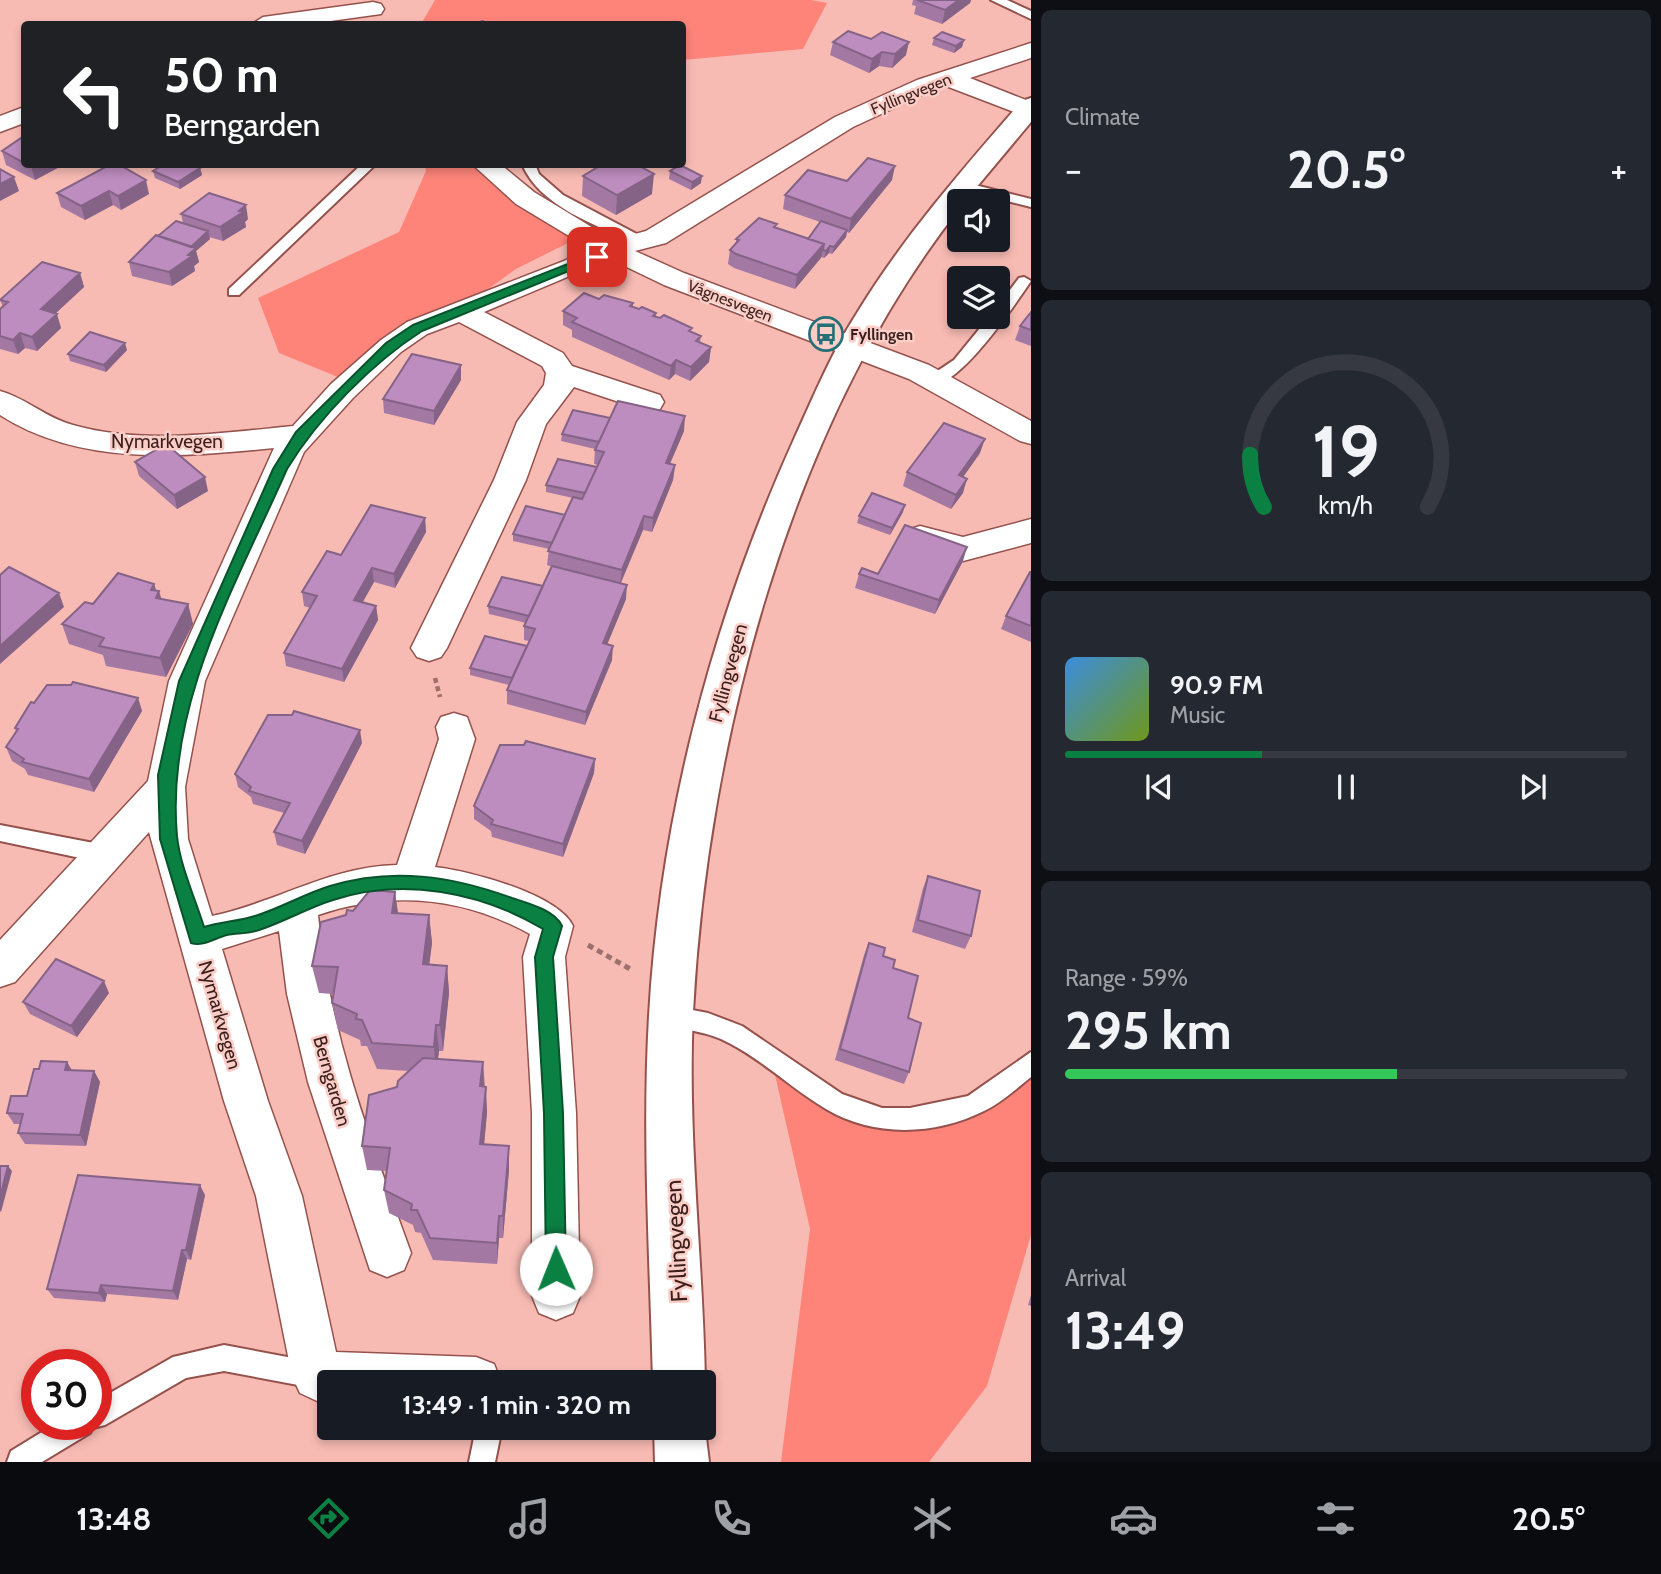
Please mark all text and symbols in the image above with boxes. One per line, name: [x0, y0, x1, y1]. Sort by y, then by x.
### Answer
text: 50 m: [164, 45, 279, 104]
icon: left: [49, 49, 140, 140]
street label: Fyllingvegen: [868, 69, 954, 119]
text: Climate: [1065, 103, 1140, 131]
text: Berngarden: [164, 105, 321, 144]
text: 20.5°: [1287, 138, 1405, 201]
text: −: [1065, 146, 1082, 193]
text: +: [1610, 146, 1627, 193]
map controls: [947, 189, 1010, 329]
button: sound: [947, 189, 1010, 252]
pin: [567, 227, 627, 287]
icon: arrive: [578, 238, 616, 276]
button: layers: [947, 266, 1010, 329]
street label: Vågnesvegen: [685, 276, 775, 326]
bus stop icon: Fyllingen: [807, 315, 845, 353]
place label: Fyllingen: [850, 325, 913, 344]
text: 19: [1312, 407, 1380, 495]
street label: Nymarkvegen: [111, 430, 223, 453]
text: km/h: [1319, 489, 1373, 519]
street label: Fyllingvegen: [704, 621, 752, 725]
text: 90.9 FM: [1170, 669, 1263, 701]
text: Music: [1170, 701, 1225, 729]
icon: previous: [1140, 768, 1178, 806]
icon: pause: [1327, 768, 1365, 806]
icon: next: [1514, 768, 1552, 806]
street label: Nymarkvegen: [194, 958, 246, 1072]
text: Range · 59%: [1065, 964, 1188, 992]
text: 295 km: [1065, 999, 1232, 1062]
street label: Berngarden: [308, 1033, 356, 1129]
street label: Fyllingvegen: [659, 1179, 693, 1303]
position arrow: [519, 1232, 593, 1306]
text: Arrival: [1065, 1264, 1126, 1292]
text: 13:49: [1065, 1299, 1185, 1362]
speed limit sign: 30: [21, 1349, 112, 1440]
text: 13:49 · 1 min · 320 m: [402, 1389, 631, 1421]
icon: directions: [304, 1494, 353, 1543]
icon: music: [505, 1494, 554, 1543]
icon: phone: [707, 1494, 756, 1543]
icon: climate: [908, 1494, 957, 1543]
icon: car: [1109, 1494, 1158, 1543]
icon: filters: [1311, 1494, 1360, 1543]
text: 13:48: [76, 1499, 152, 1538]
text: 20.5°: [1512, 1499, 1585, 1538]

